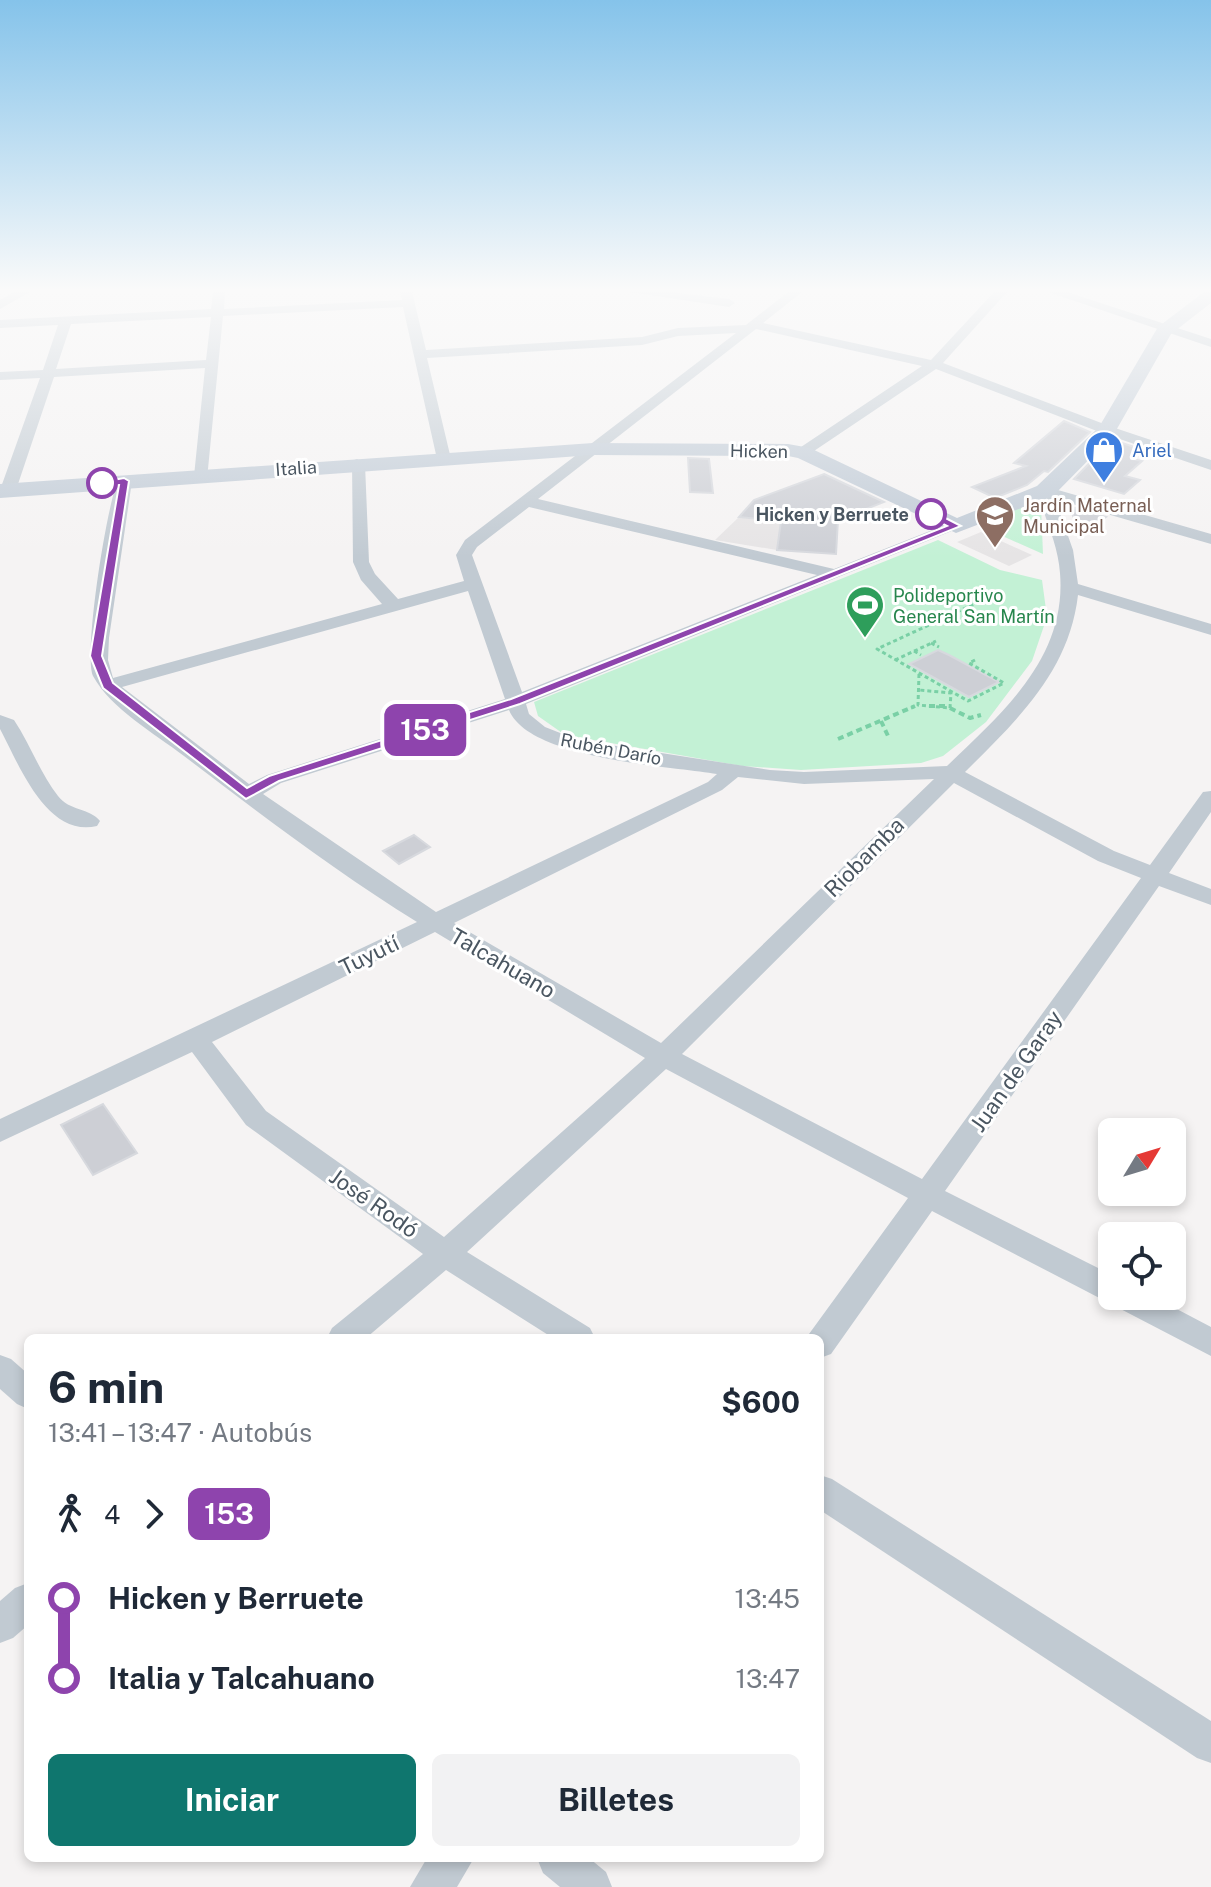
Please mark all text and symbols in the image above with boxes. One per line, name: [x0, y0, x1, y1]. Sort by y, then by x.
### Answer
shop icon: Ariel: [1083, 429, 1125, 484]
street label: Hicken: [730, 440, 788, 462]
place label: Ariel: [1132, 440, 1172, 461]
street label: Italia: [274, 456, 318, 480]
unlabelled marker: [87, 468, 117, 498]
school or university icon: Jardín Maternal Municipal: [974, 494, 1016, 549]
place label: Jardín Maternal Municipal: [1023, 495, 1152, 537]
marker: Hicken y Berruete: [916, 499, 946, 529]
place label: Hicken y Berruete: [755, 504, 909, 525]
sports icon: Polideportivo General San Martín: [844, 584, 886, 639]
place label: Polideportivo General San Martín: [893, 585, 1055, 627]
line badge: 153: [379, 704, 471, 756]
text: 153: [400, 713, 450, 746]
street label: Rubén Darío: [559, 729, 663, 769]
street label: Riobamba: [819, 812, 909, 902]
street label: Talcahuano: [446, 923, 560, 1003]
street label: Tuyutí: [335, 929, 404, 980]
street label: Juan de Garay: [965, 1005, 1068, 1137]
north arrow: [1098, 1118, 1186, 1206]
map controls: [1098, 1118, 1186, 1310]
street label: José Rodó: [325, 1163, 423, 1243]
button: locate: [1098, 1222, 1186, 1310]
text: 6 min: [48, 1361, 164, 1413]
text: $600: [721, 1384, 800, 1420]
text: 13:41 – 13:47 · Autobús: [48, 1417, 312, 1448]
icon: walk: [48, 1492, 92, 1536]
icon: forward: [132, 1492, 176, 1536]
text: 153: [204, 1497, 254, 1530]
text: 4: [104, 1499, 120, 1530]
text: Hicken y Berruete: [108, 1580, 364, 1616]
text: 13:45: [735, 1583, 800, 1614]
text: Italia y Talcahuano: [108, 1660, 375, 1696]
text: 13:47: [735, 1663, 800, 1694]
button: Iniciar: [48, 1754, 416, 1846]
button: Billetes: [432, 1754, 800, 1846]

